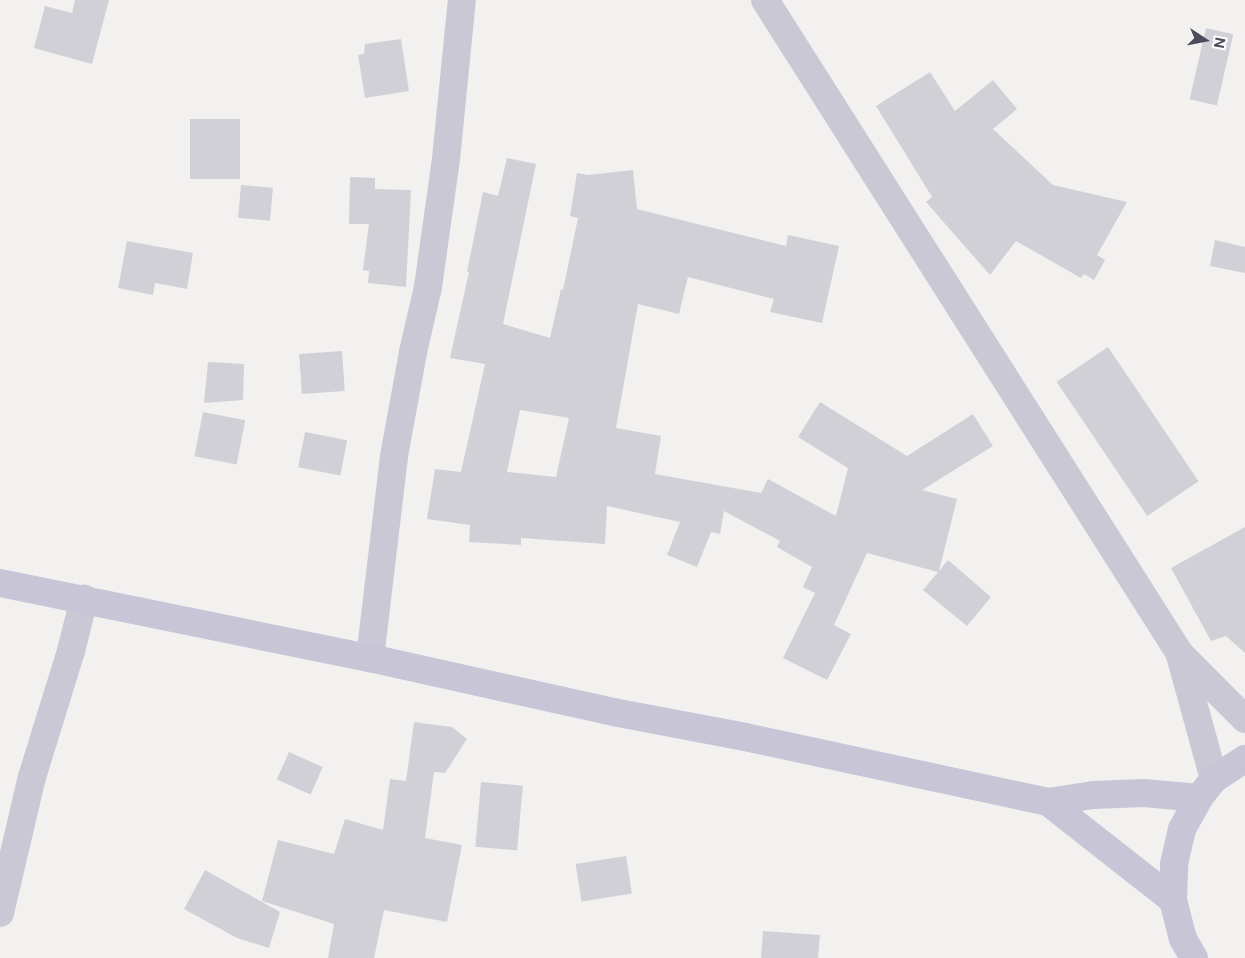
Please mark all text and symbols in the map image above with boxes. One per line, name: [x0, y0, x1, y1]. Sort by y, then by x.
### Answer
north arrow: [1180, 15, 1230, 65]
text: N: [1211, 36, 1229, 50]

